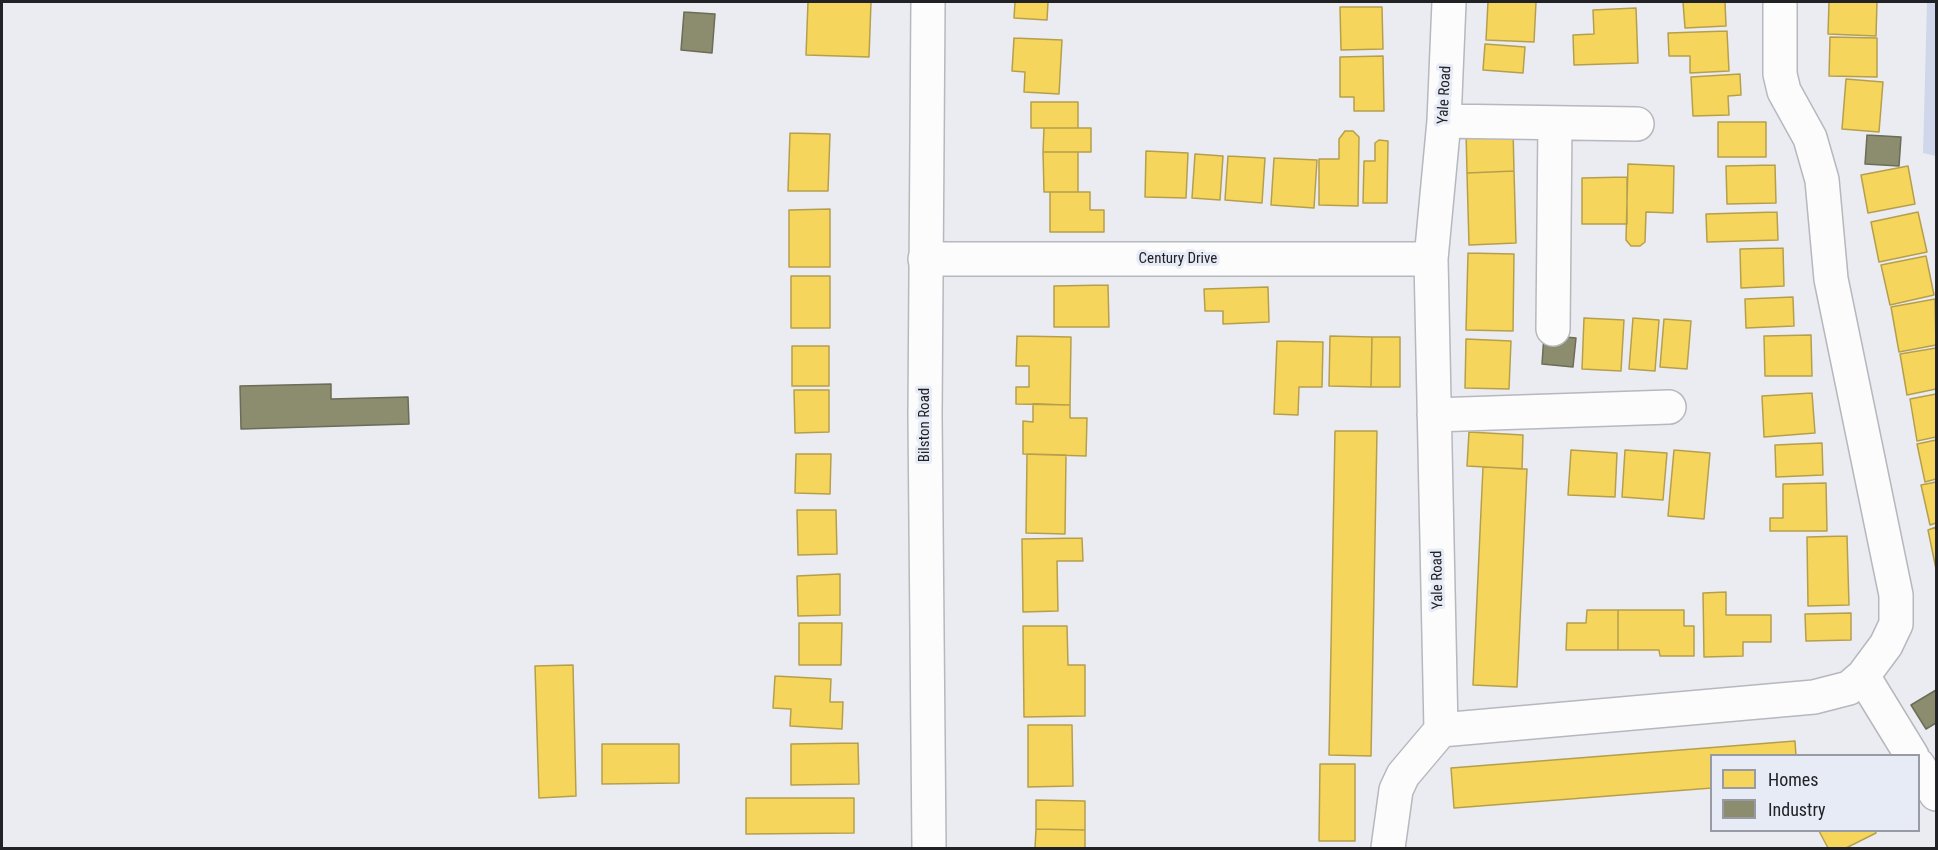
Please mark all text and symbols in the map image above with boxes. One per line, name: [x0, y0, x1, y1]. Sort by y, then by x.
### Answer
street label: Yale Road: [1434, 65, 1456, 125]
street label: Century Drive: [1139, 250, 1217, 268]
street label: Bilston Road: [916, 388, 934, 462]
street label: Yale Road: [1428, 551, 1448, 609]
legend: [1710, 754, 1920, 832]
text: Homes: [1768, 769, 1818, 790]
text: Industry: [1768, 799, 1826, 820]

